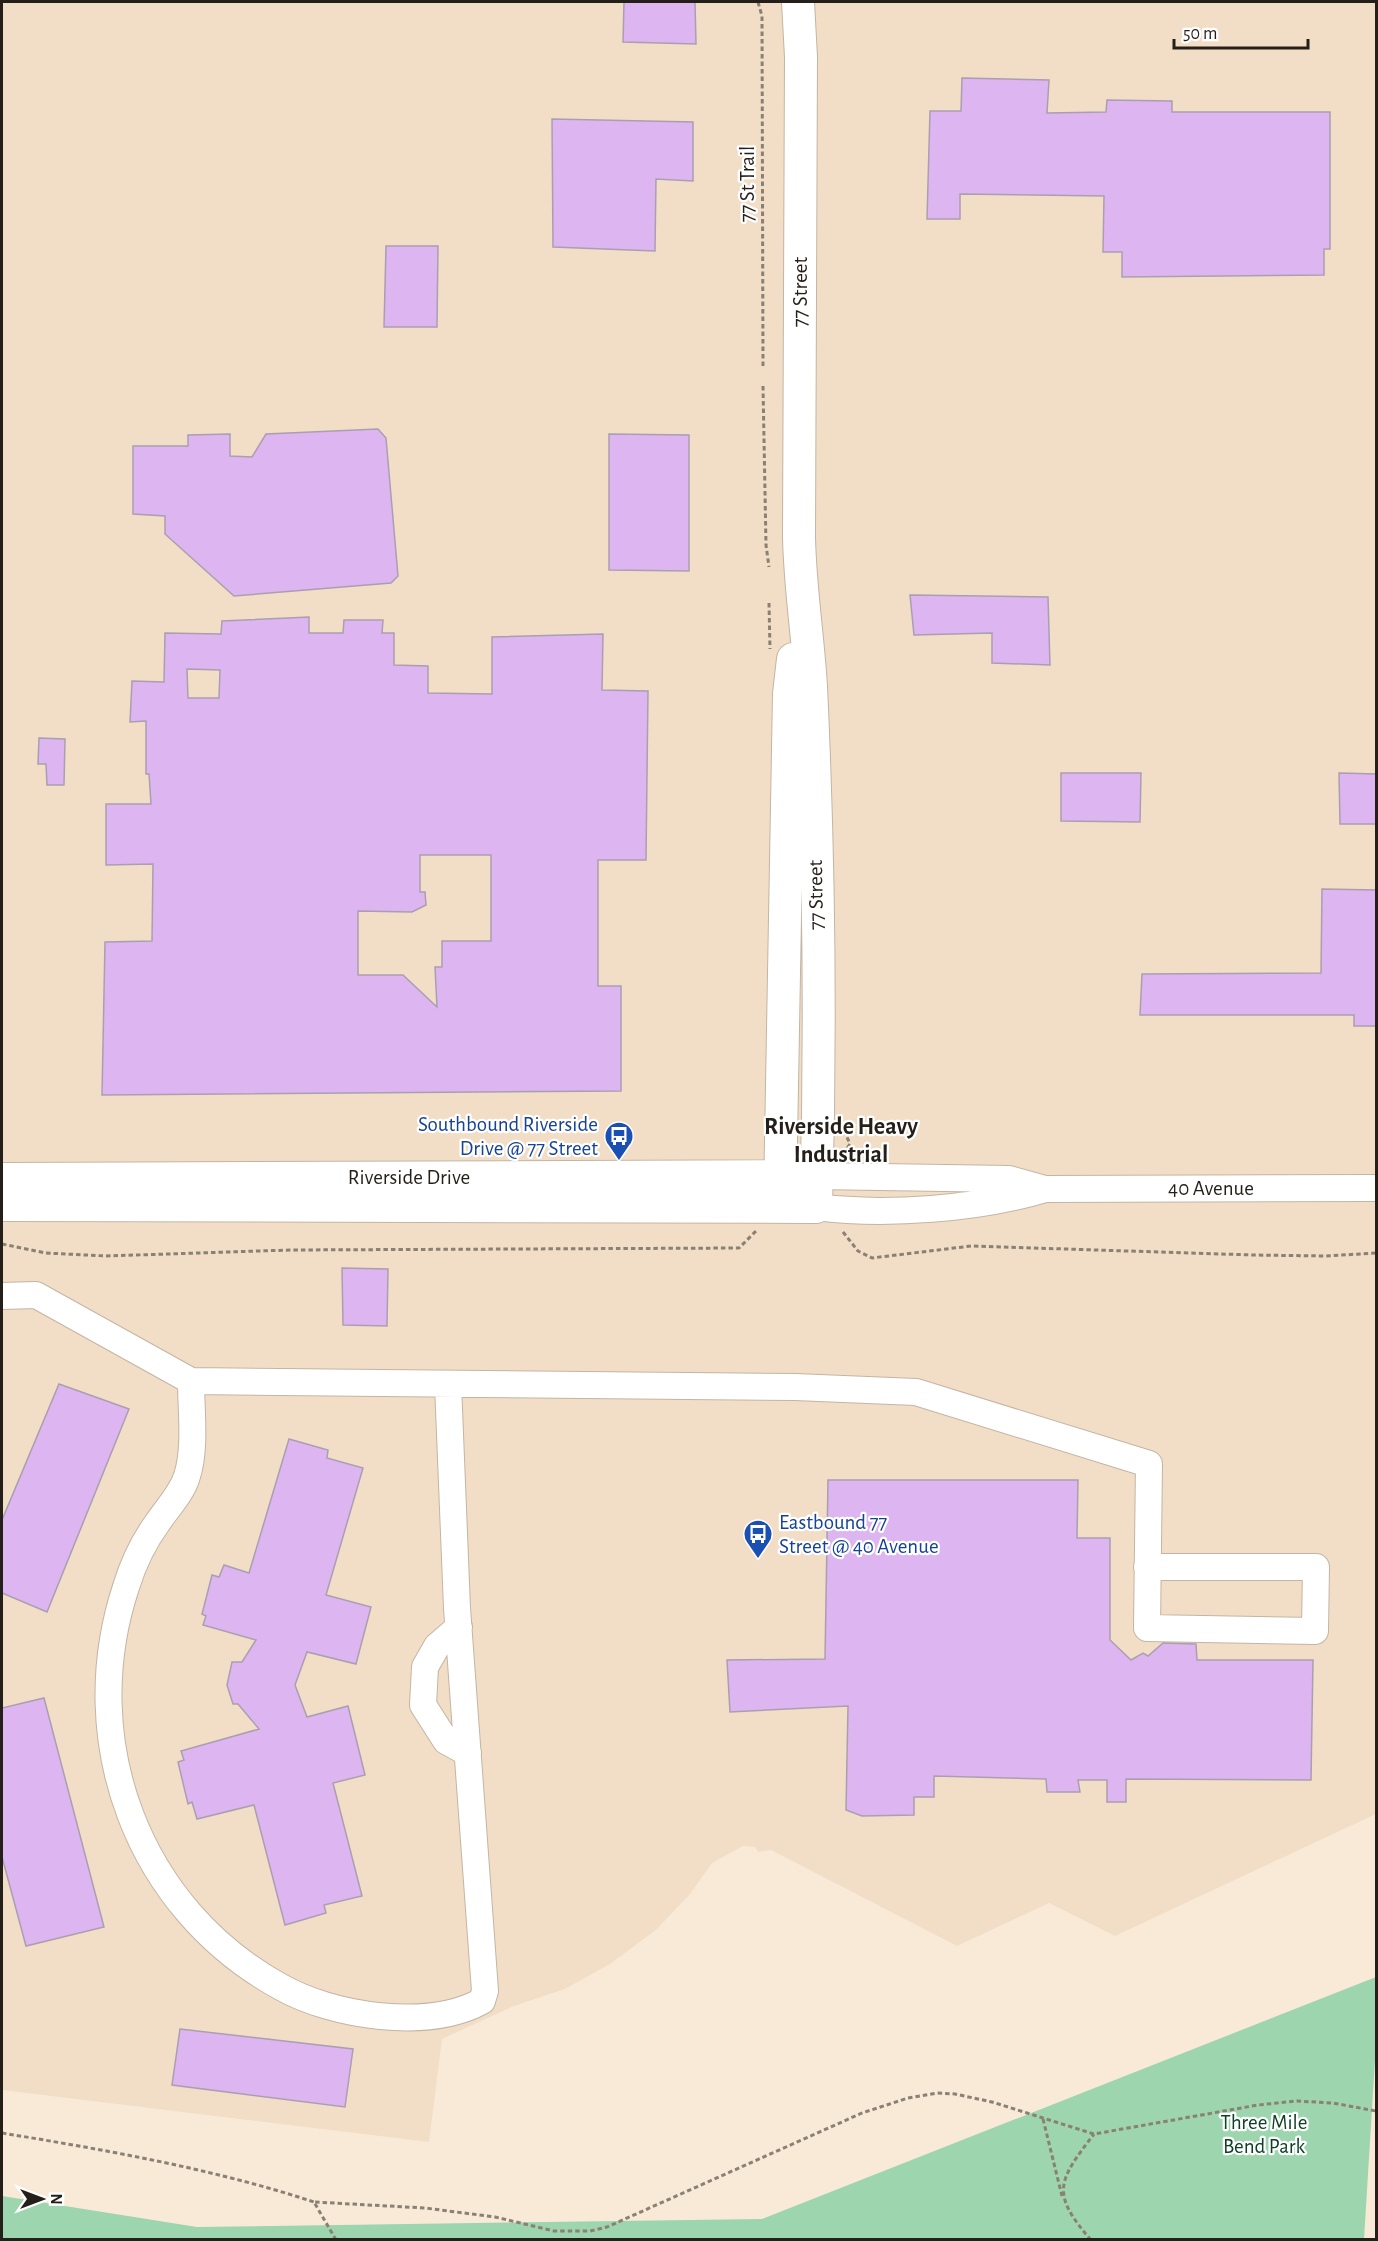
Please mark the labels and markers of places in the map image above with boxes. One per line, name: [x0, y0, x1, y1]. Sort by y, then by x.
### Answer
place label: Southbound Riverside Drive @ 77 Street: [418, 1114, 598, 1159]
bus stop icon: Southbound Riverside Drive @ 77 Street: [603, 1120, 635, 1162]
place label: Eastbound 77 Street @ 40 Avenue: [779, 1512, 939, 1557]
bus stop icon: Eastbound 77 Street @ 40 Avenue: [742, 1518, 774, 1560]

